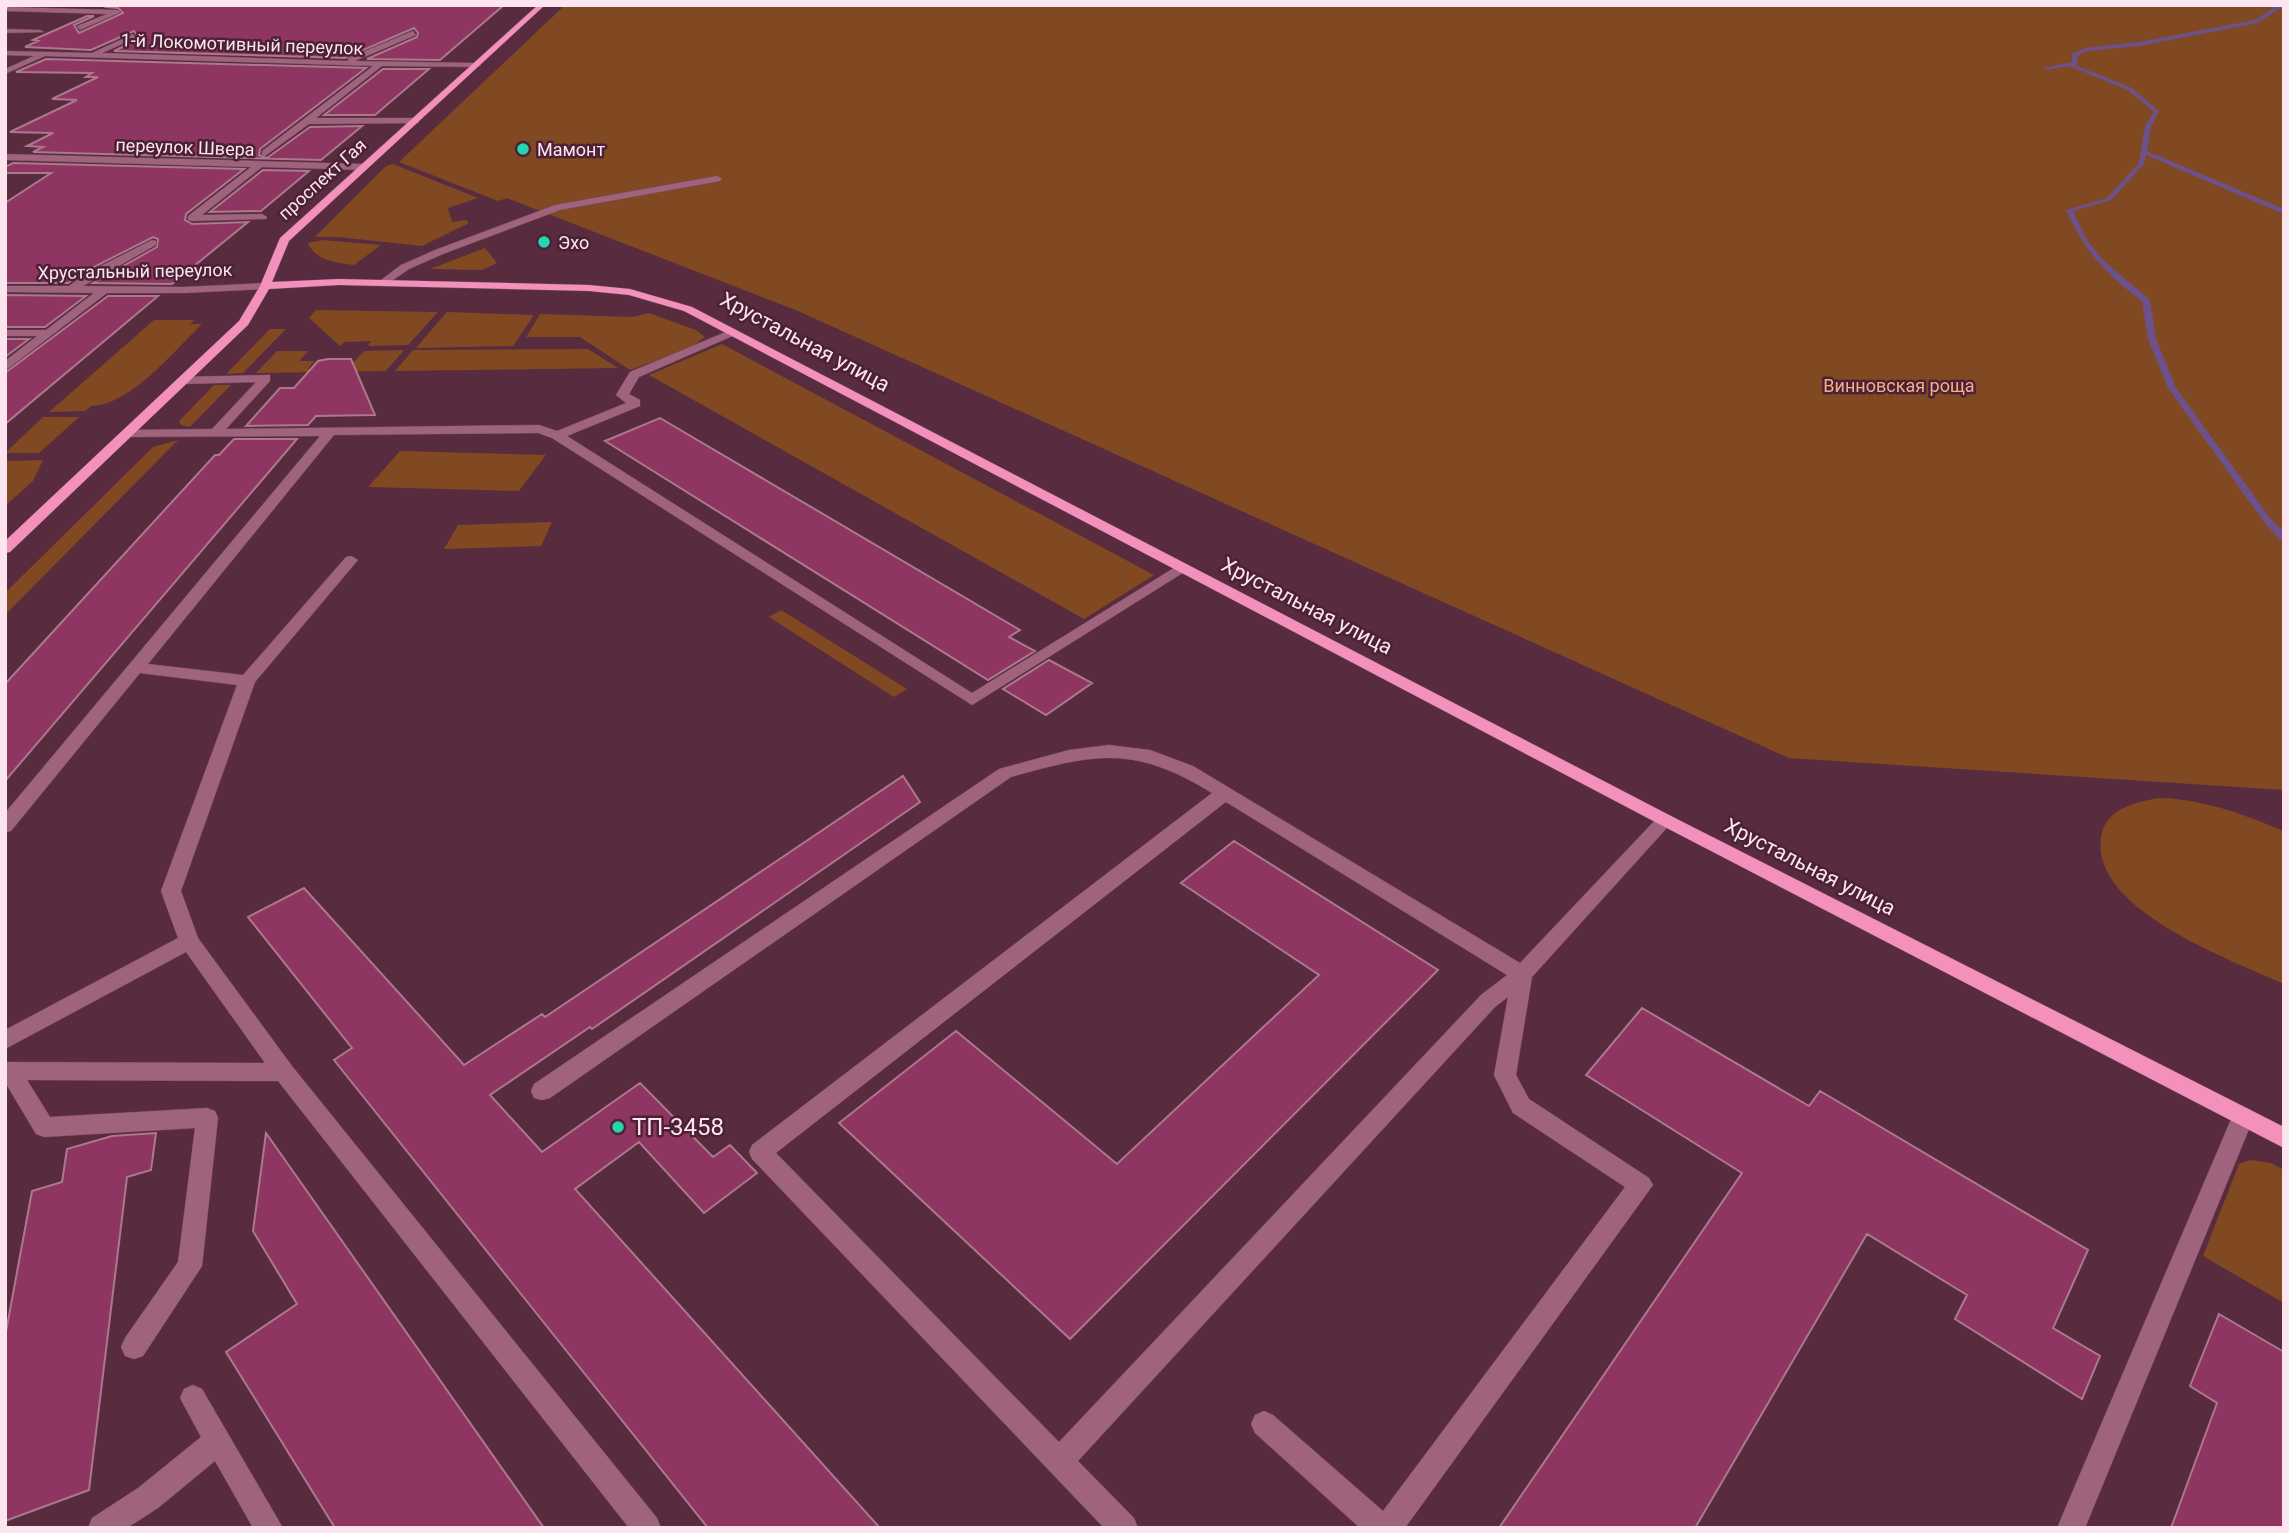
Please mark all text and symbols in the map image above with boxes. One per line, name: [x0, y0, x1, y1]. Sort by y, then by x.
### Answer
street label: 1-й Локомотивный переулок: [120, 29, 364, 59]
street label: переулок Швера: [115, 134, 255, 160]
street label: проспект Гая: [274, 134, 370, 224]
place label: Мамонт: [537, 139, 606, 160]
marker: Мамонт: [515, 141, 531, 157]
place label: Эхо: [558, 232, 589, 253]
marker: Эхо: [536, 234, 552, 250]
street label: Хрустальный переулок: [37, 259, 233, 283]
street label: Хрустальная улица: [716, 287, 894, 397]
park label: Винновская роща: [1823, 375, 1975, 396]
street label: Хрустальная улица: [1218, 553, 1396, 659]
street label: Хрустальная улица: [1721, 814, 1899, 920]
place label: ТП-3458: [632, 1113, 724, 1141]
marker: ТП-3458: [610, 1119, 626, 1135]

